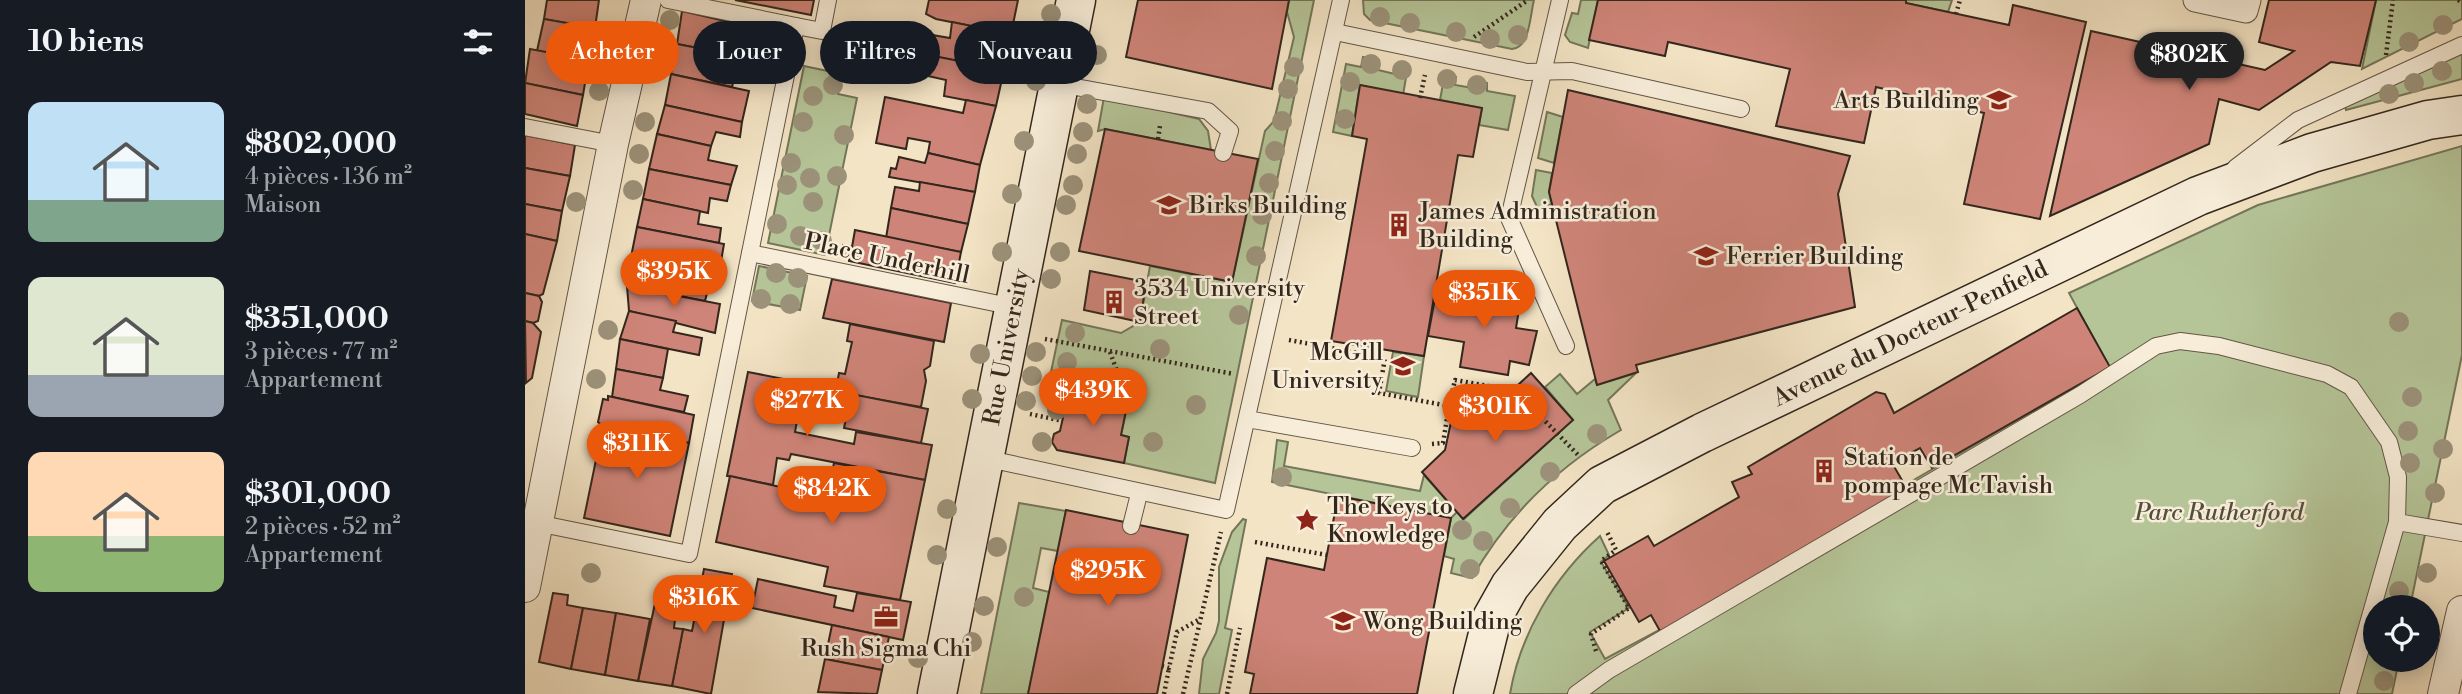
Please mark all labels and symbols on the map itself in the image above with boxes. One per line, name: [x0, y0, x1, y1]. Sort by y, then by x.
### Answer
pin: $802K: [2140, 32, 2238, 92]
place label: Arts Building: [1833, 86, 1980, 116]
school or university icon: Arts Building: [1985, 86, 2013, 114]
school or university icon: Birks Building: [1155, 191, 1183, 219]
place label: Birks Building: [1188, 191, 1347, 221]
place label: James Administration Building: [1418, 197, 1657, 255]
building icon: James Administration Building: [1385, 211, 1413, 239]
street label: Place Underhill: [801, 227, 972, 291]
school or university icon: Ferrier Building: [1692, 242, 1720, 270]
place label: Ferrier Building: [1726, 242, 1904, 272]
pin: $395K: [625, 250, 723, 309]
street label: Avenue du Docteur-Penfield: [1767, 254, 2053, 414]
street label: Rue University: [977, 266, 1037, 428]
pin: $351K: [1435, 270, 1533, 330]
place label: 3534 University Street: [1134, 274, 1305, 332]
building icon: 3534 University Street: [1100, 288, 1128, 316]
place label: McGill University: [1271, 338, 1383, 396]
school or university icon: McGill University: [1389, 352, 1417, 380]
pin: $439K: [1044, 368, 1142, 428]
pin: $277K: [758, 378, 856, 438]
pin: $301K: [1446, 384, 1544, 444]
pin: $311K: [588, 421, 686, 481]
place label: Station de pompage McTavish: [1844, 443, 2053, 501]
building icon: Station de pompage McTavish: [1810, 457, 1838, 485]
pin: $842K: [783, 466, 881, 526]
place label: The Keys to Knowledge: [1327, 492, 1453, 550]
park label: Parc Rutherford: [2134, 498, 2305, 528]
place icon: The Keys to Knowledge: [1293, 506, 1321, 534]
pin: $295K: [1059, 548, 1157, 608]
pin: $316K: [655, 576, 753, 635]
office icon: Rush Sigma Chi: [872, 603, 900, 631]
school or university icon: Wong Building: [1329, 607, 1357, 635]
place label: Wong Building: [1362, 607, 1523, 637]
place label: Rush Sigma Chi: [801, 634, 972, 664]

